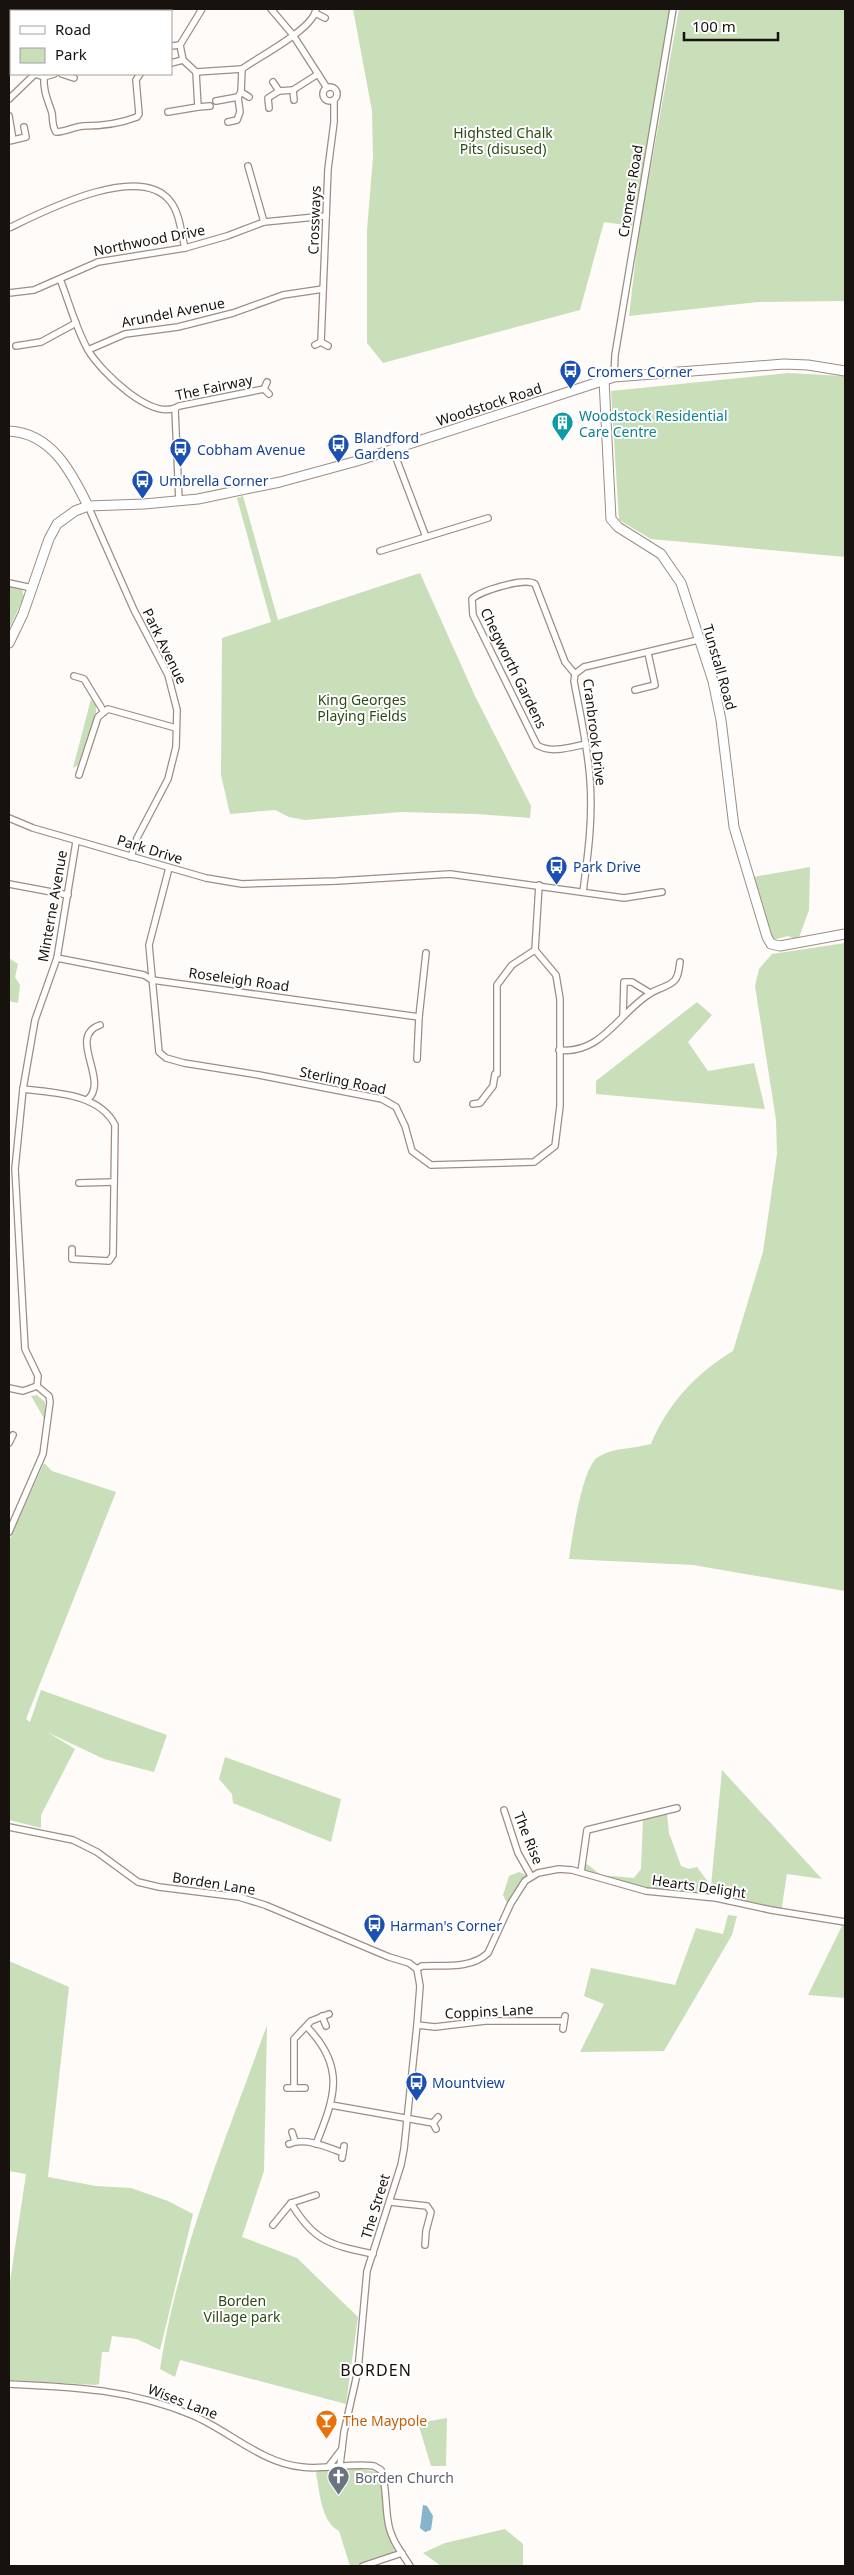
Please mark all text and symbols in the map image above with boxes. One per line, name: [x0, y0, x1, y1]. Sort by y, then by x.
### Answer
legend: [10, 10, 172, 75]
scale bar: [684, 10, 778, 42]
text: 100 m: [692, 16, 736, 36]
text: Road: [55, 19, 91, 39]
text: Park: [55, 44, 87, 64]
park label: Highsted Chalk Pits (disused): [453, 123, 553, 158]
street label: Cromers Road: [613, 143, 647, 239]
street label: Crossways: [303, 185, 325, 255]
street label: Northwood Drive: [92, 220, 207, 260]
street label: Arundel Avenue: [120, 293, 226, 331]
bus stop icon: Cromers Corner: [559, 359, 583, 390]
place label: Cromers Corner: [587, 362, 693, 381]
street label: The Fairway: [174, 369, 255, 404]
street label: Woodstock Road: [434, 378, 544, 430]
place label: Woodstock Residential Care Centre: [579, 406, 728, 441]
building icon: Woodstock Residential Care Centre: [551, 411, 575, 442]
place label: Blandford Gardens: [354, 428, 419, 463]
bus stop icon: Blandford Gardens: [326, 433, 350, 464]
bus stop icon: Cobham Avenue: [169, 437, 193, 468]
place label: Cobham Avenue: [197, 440, 305, 459]
bus stop icon: Umbrella Corner: [131, 468, 155, 499]
place label: Umbrella Corner: [159, 471, 269, 490]
street label: Park Avenue: [138, 605, 192, 687]
street label: Chegworth Gardens: [477, 605, 552, 732]
street label: Tunstall Road: [699, 622, 741, 712]
street label: Cranbrook Drive: [579, 677, 611, 787]
park label: King Georges Playing Fields: [317, 690, 407, 725]
street label: Park Drive: [115, 830, 185, 868]
street label: Minterne Avenue: [33, 849, 71, 963]
bus stop icon: Park Drive: [545, 854, 569, 885]
place label: Park Drive: [573, 857, 641, 876]
street label: Roseleigh Road: [187, 963, 291, 995]
street label: Sterling Road: [298, 1062, 388, 1098]
street label: The Rise: [510, 1809, 548, 1867]
street label: Borden Lane: [171, 1867, 257, 1899]
street label: Hearts Delight: [651, 1870, 747, 1902]
bus stop icon: Harman's Corner: [362, 1913, 386, 1944]
place label: Harman's Corner: [390, 1916, 502, 1935]
street label: Coppins Lane: [444, 1999, 534, 2023]
bus stop icon: Mountview: [404, 2070, 428, 2101]
place label: Mountview: [432, 2073, 505, 2092]
street label: The Street: [356, 2171, 394, 2241]
park label: Borden Village park: [204, 2291, 281, 2326]
district label: BORDEN: [340, 2359, 412, 2381]
street label: Wises Lane: [145, 2379, 221, 2423]
bar icon: The Maypole: [315, 2408, 339, 2439]
place label: The Maypole: [343, 2411, 427, 2430]
church icon: Borden Church: [327, 2465, 351, 2496]
place label: Borden Church: [355, 2468, 454, 2487]

